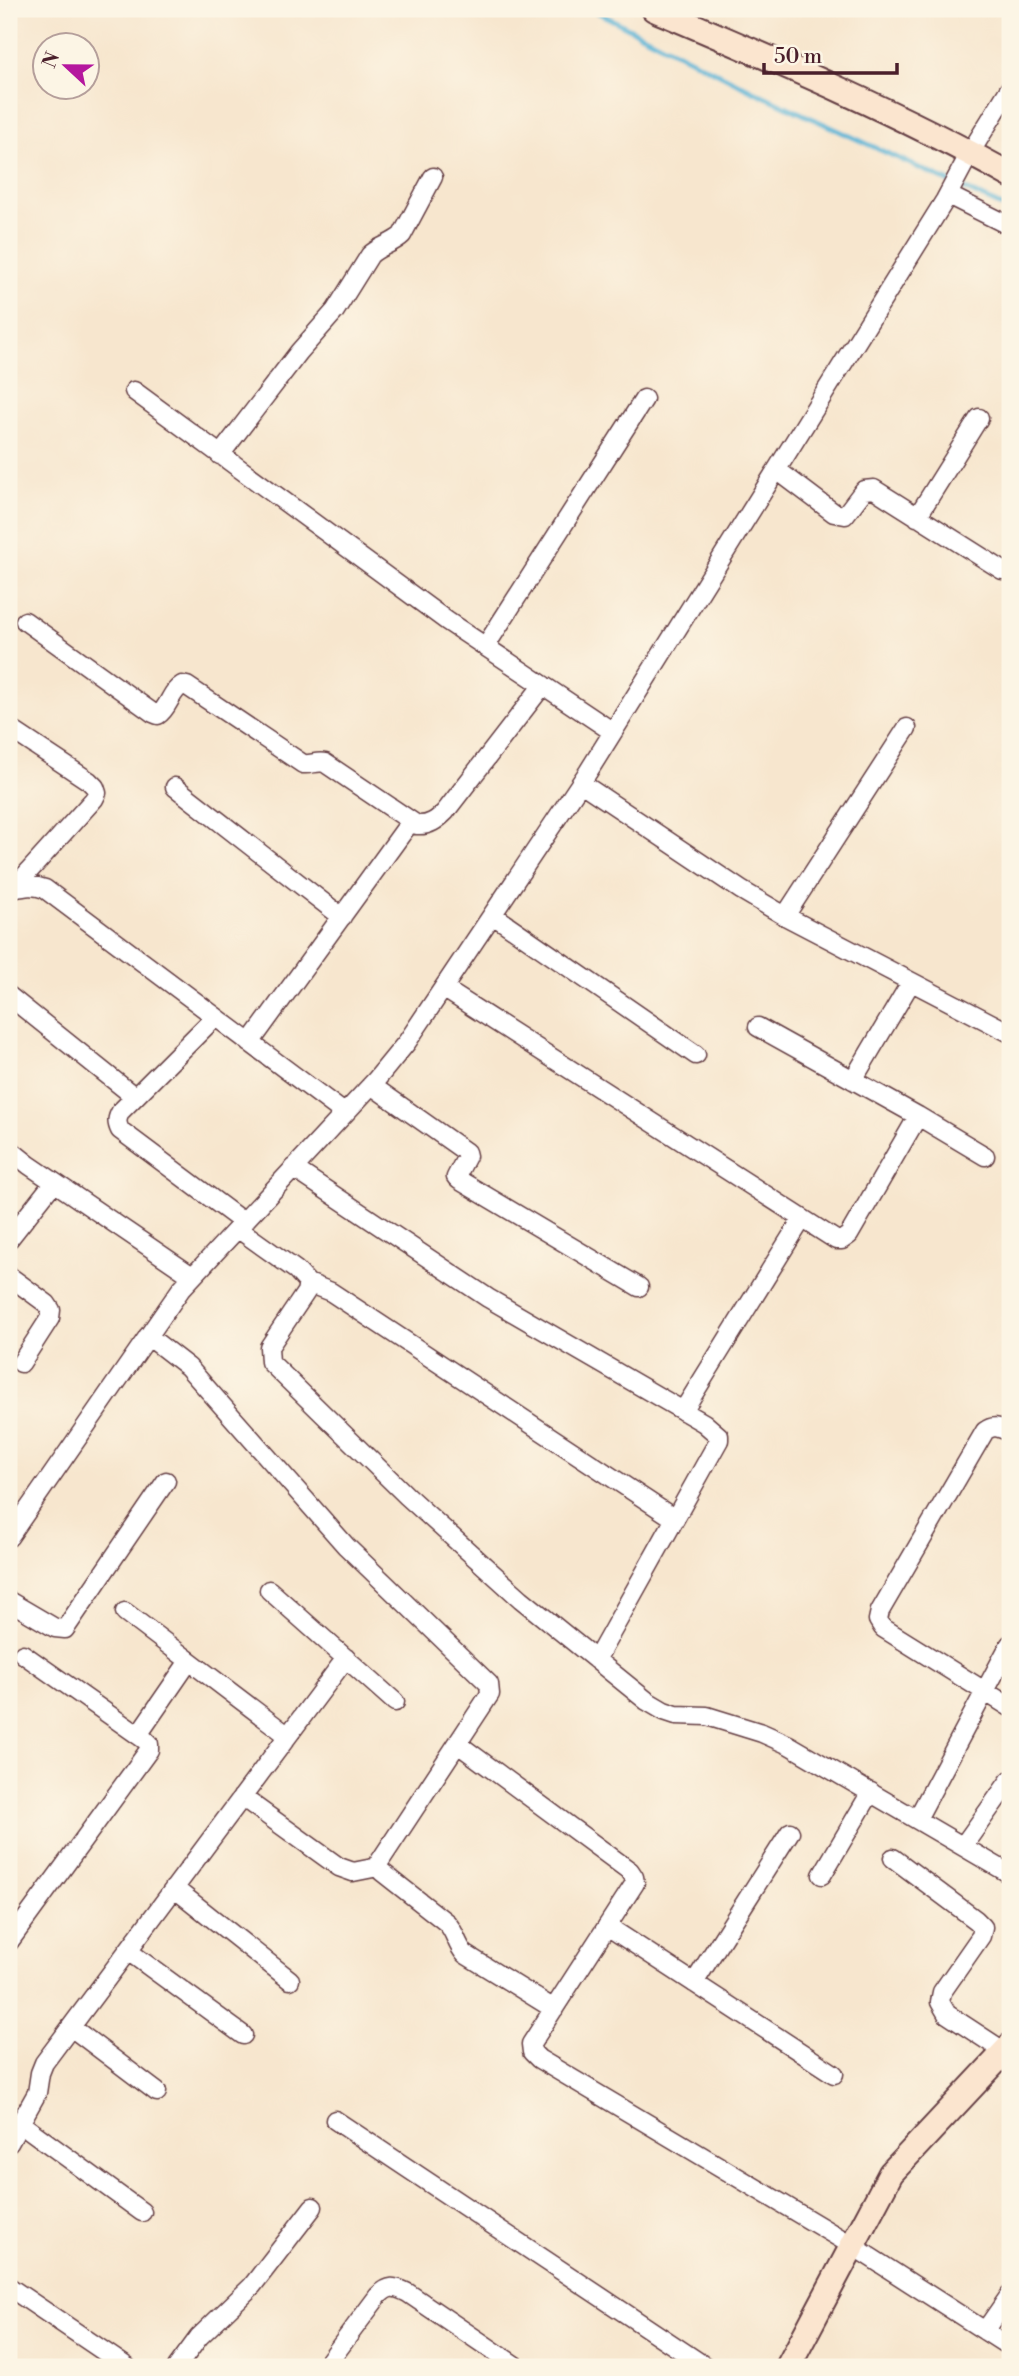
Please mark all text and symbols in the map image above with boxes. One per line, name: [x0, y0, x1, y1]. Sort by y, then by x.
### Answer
north arrow: [32, 32, 102, 102]
scale bar: [764, 32, 897, 76]
text: 50 m: [774, 44, 822, 70]
text: N: [37, 49, 65, 71]

